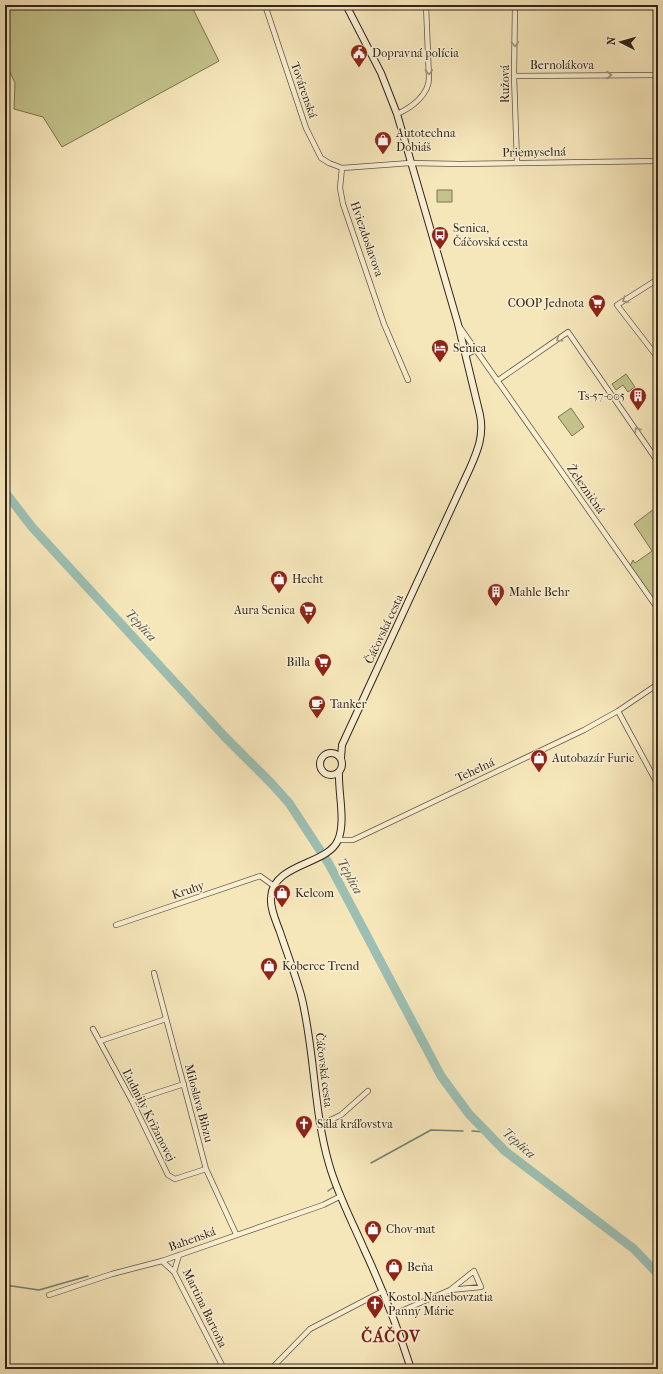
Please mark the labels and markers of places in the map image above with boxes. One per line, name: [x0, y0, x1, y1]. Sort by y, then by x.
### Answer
public building icon: Dopravná polícia: [349, 43, 369, 68]
place label: Dopravná polícia: [372, 46, 459, 60]
place label: Autotechna Dobiáš: [395, 126, 456, 154]
shop icon: Autotechna Dobiáš: [373, 130, 393, 155]
place label: Senica, Čáčovská cesta: [453, 221, 528, 249]
bus stop icon: Senica, Čáčovská cesta: [430, 225, 450, 250]
supermarket icon: COOP Jednota: [587, 293, 607, 318]
place label: COOP Jednota: [508, 296, 584, 310]
hotel icon: Senica: [430, 338, 450, 363]
place label: Senica: [453, 341, 487, 355]
building icon: Ts-57-005: [628, 386, 648, 411]
place label: Ts-57-005: [578, 389, 625, 403]
shop icon: Hecht: [269, 569, 289, 594]
place label: Hecht: [292, 572, 324, 586]
building icon: Mahle Behr: [486, 582, 506, 607]
place label: Mahle Behr: [509, 585, 570, 599]
supermarket icon: Aura Senica: [298, 600, 318, 625]
place label: Aura Senica: [233, 603, 295, 617]
supermarket icon: Billa: [313, 652, 333, 677]
place label: Billa: [286, 655, 310, 669]
cafe icon: Tanker: [307, 694, 327, 719]
place label: Tanker: [330, 697, 368, 711]
shop icon: Autobazár Furic: [529, 748, 549, 773]
place label: Autobazár Furic: [551, 751, 634, 765]
shop icon: Kelcom: [272, 883, 292, 908]
place label: Kelcom: [295, 886, 334, 900]
shop icon: Koberce Trend: [259, 956, 279, 981]
place label: Koberce Trend: [282, 959, 360, 973]
church icon: Sála kráľovstva: [294, 1114, 314, 1139]
place label: Sála kráľovstva: [317, 1117, 393, 1131]
shop icon: Chov-mat: [363, 1219, 383, 1244]
place label: Chov-mat: [386, 1222, 436, 1236]
shop icon: Beňa: [384, 1257, 404, 1282]
place label: Beňa: [407, 1260, 434, 1274]
place label: Kostol Nanebovzatia Panny Márie: [388, 1290, 493, 1318]
church icon: Kostol Nanebovzatia Panny Márie: [365, 1294, 385, 1319]

